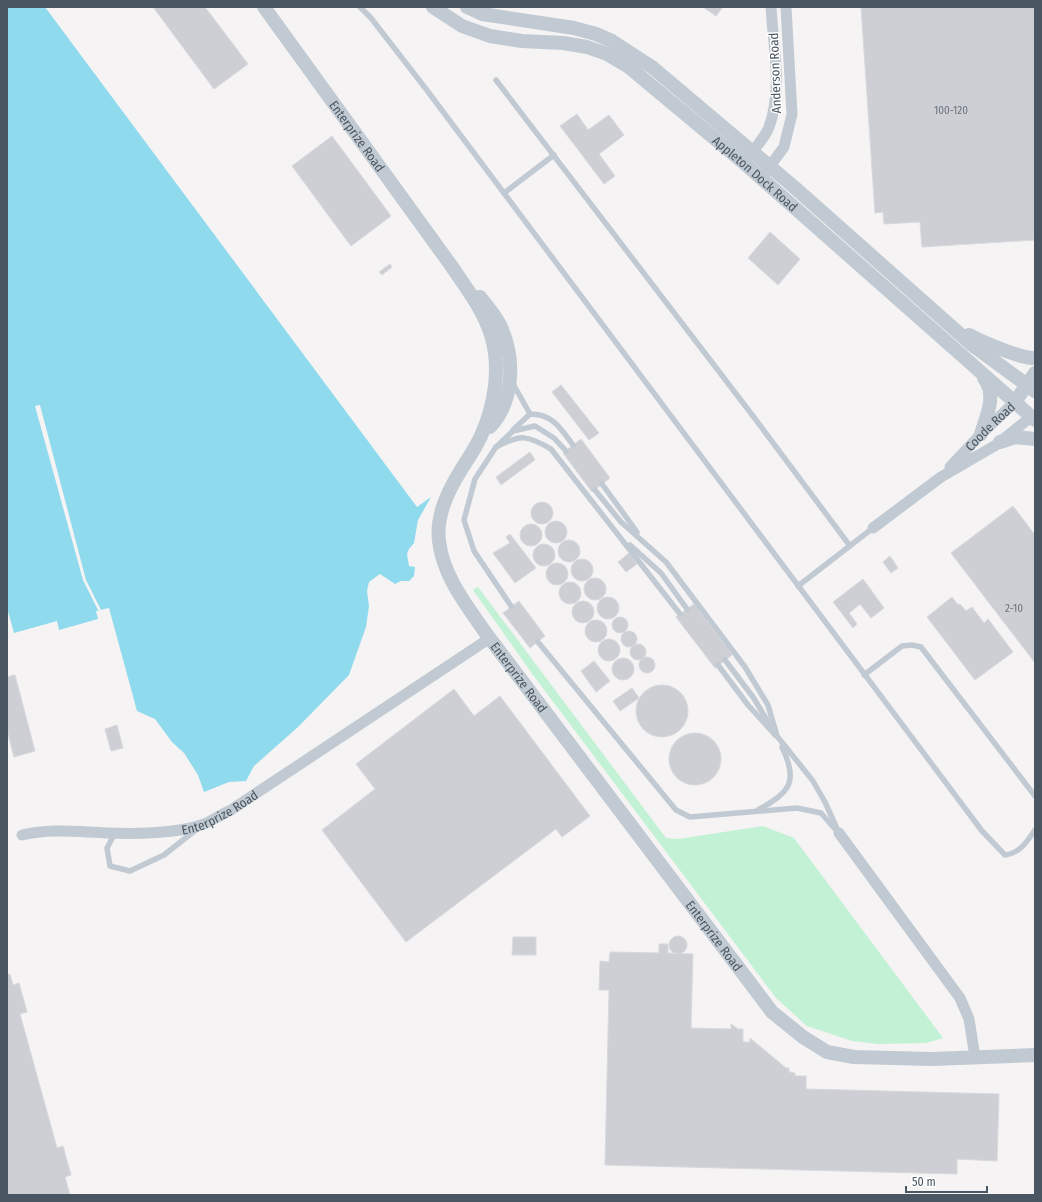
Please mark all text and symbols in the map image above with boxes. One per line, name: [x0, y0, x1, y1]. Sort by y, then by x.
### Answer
street label: Anderson Road: [766, 32, 784, 114]
street label: Enterprize Road: [326, 97, 388, 174]
house number: 100-120: [934, 104, 968, 117]
street label: Appleton Dock Road: [710, 133, 801, 214]
street label: Coode Road: [962, 399, 1018, 454]
house number: 2-10: [1005, 602, 1023, 615]
street label: Enterprize Road: [488, 639, 550, 715]
street label: Enterprize Road: [180, 787, 260, 837]
street label: Enterprize Road: [683, 898, 746, 974]
scale bar: [906, 1168, 987, 1194]
text: 50 m: [912, 1175, 936, 1189]

